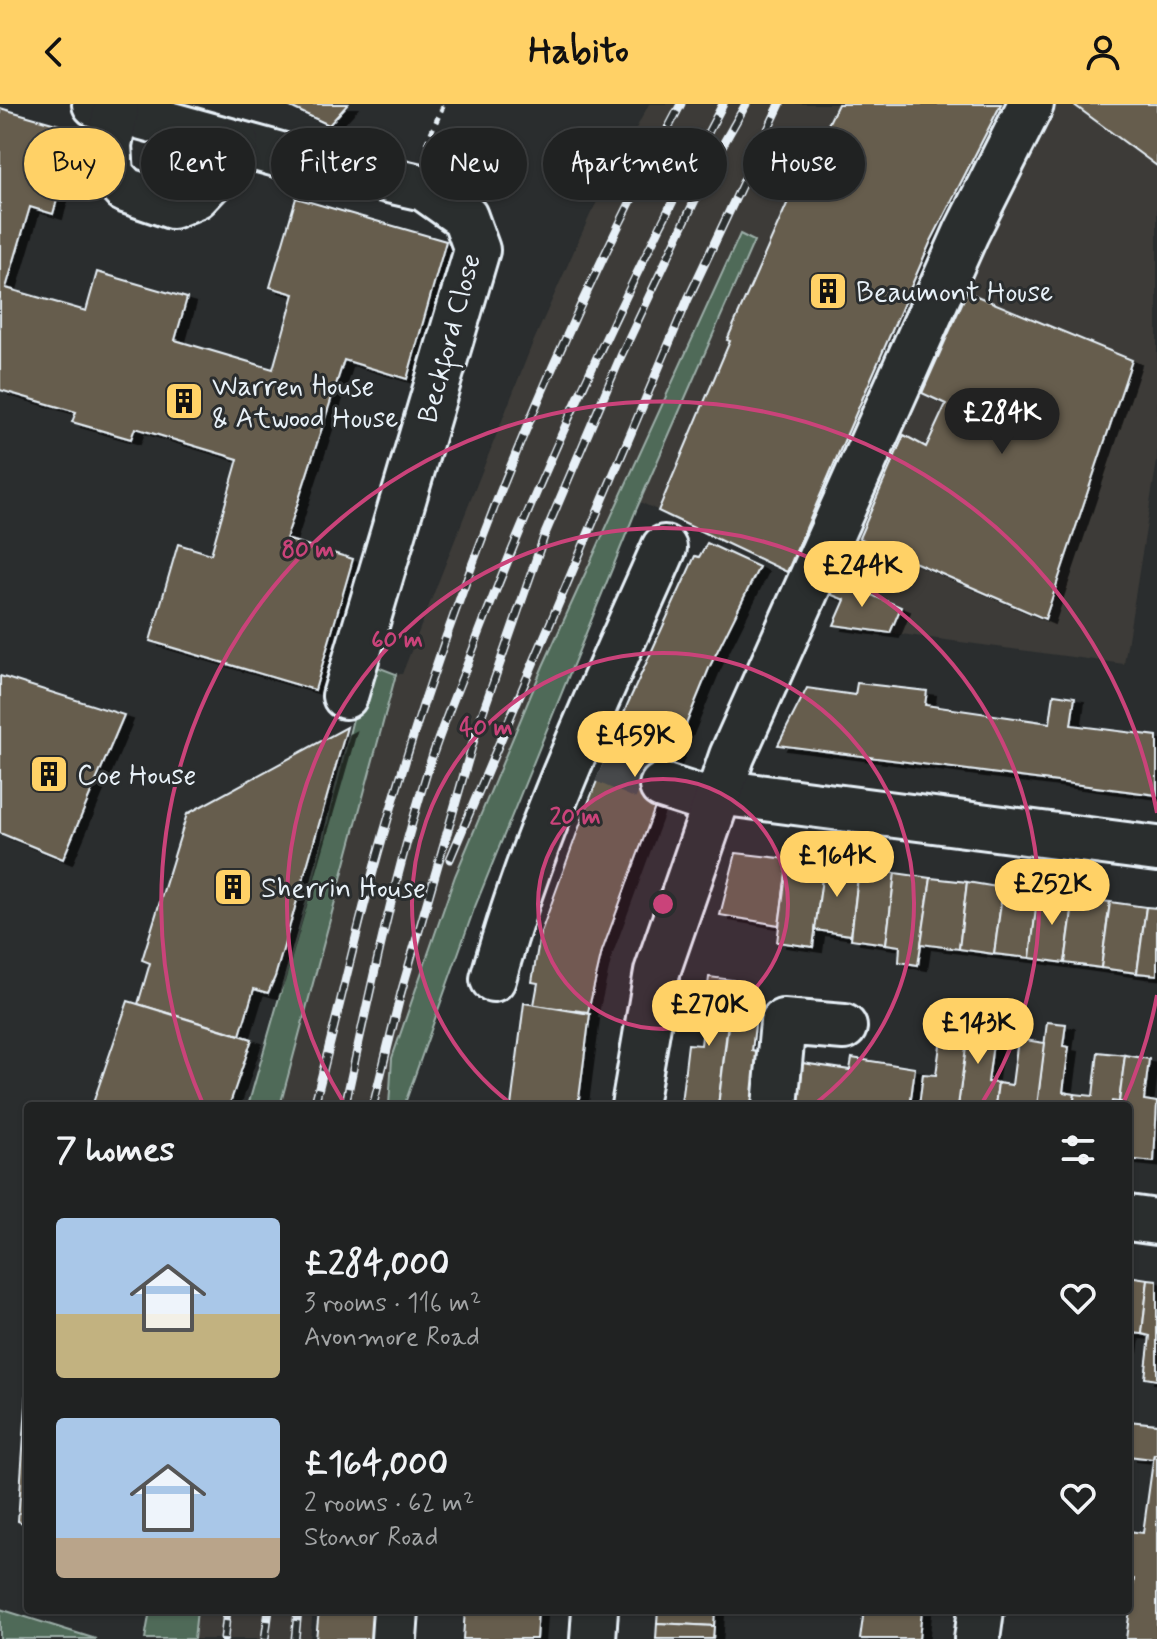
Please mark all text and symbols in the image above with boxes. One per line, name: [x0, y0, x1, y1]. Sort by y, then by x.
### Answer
text: Habito: [528, 29, 629, 76]
icon: back: [32, 30, 76, 74]
icon: person: [1081, 30, 1125, 74]
chip: Buy: [24, 128, 125, 200]
chip: Rent: [141, 128, 255, 200]
chip: Filters: [271, 128, 405, 200]
chip: New: [421, 128, 527, 200]
chip: Apartment: [543, 128, 727, 200]
chip: House: [743, 128, 865, 200]
street label: Beckford Close: [410, 250, 493, 428]
building icon: Beaumont House: [807, 270, 849, 312]
place label: Beaumont House: [856, 275, 1053, 312]
place label: Warren House & Atwood House: [212, 369, 398, 438]
building icon: Warren House & Atwood House: [163, 380, 205, 422]
pin: £284K: [946, 388, 1058, 456]
text: £284K: [963, 397, 1041, 431]
text: 80 m: [282, 535, 334, 566]
pin: £244K: [806, 541, 918, 609]
text: £244K: [822, 550, 902, 584]
text: 60 m: [371, 625, 423, 656]
pin: £459K: [579, 711, 691, 779]
text: 40 m: [459, 713, 513, 744]
text: £459K: [595, 720, 675, 754]
building icon: Coe House: [28, 753, 70, 795]
place label: Coe House: [77, 758, 196, 795]
text: 20 m: [549, 802, 601, 833]
pin: £164K: [781, 831, 893, 899]
text: £164K: [798, 840, 876, 874]
pin: £252K: [996, 859, 1108, 927]
building icon: Sherrin House: [212, 866, 254, 908]
text: £252K: [1013, 868, 1091, 902]
place label: Sherrin House: [261, 871, 426, 908]
centre of rings: [649, 890, 677, 918]
pin: £270K: [653, 980, 765, 1048]
text: £270K: [670, 989, 748, 1023]
pin: £143K: [922, 998, 1034, 1066]
text: £143K: [941, 1007, 1015, 1041]
text: 7 homes: [56, 1128, 175, 1173]
icon: filters: [1056, 1128, 1100, 1172]
text: £284,000: [304, 1242, 449, 1287]
icon: home: [120, 1250, 216, 1346]
icon: heart: [1056, 1276, 1100, 1320]
text: 3 rooms · 116 m²: [304, 1287, 481, 1321]
text: Avonmore Road: [304, 1321, 480, 1355]
text: £164,000: [304, 1442, 448, 1487]
icon: home: [120, 1450, 216, 1546]
icon: heart: [1056, 1476, 1100, 1520]
text: 2 rooms · 62 m²: [304, 1487, 474, 1521]
text: Stonor Road: [304, 1521, 438, 1555]

